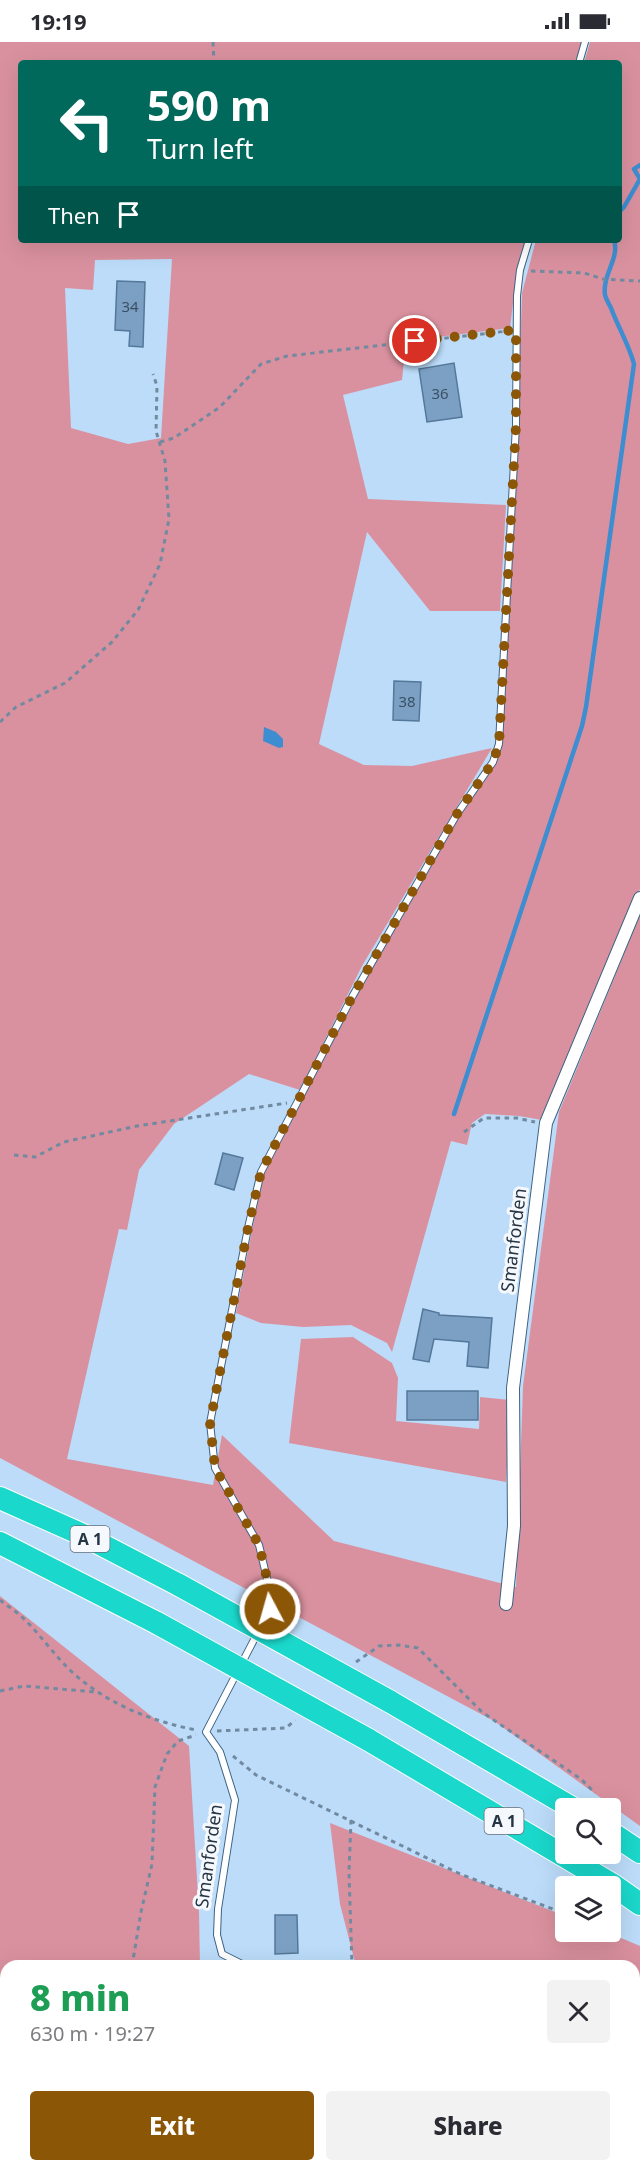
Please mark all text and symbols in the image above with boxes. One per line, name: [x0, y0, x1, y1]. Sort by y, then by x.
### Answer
text: 19:19: [30, 6, 87, 36]
text: 590 m: [147, 76, 271, 133]
icon: left: [48, 84, 126, 162]
text: Turn left: [147, 130, 253, 167]
icon: arrive: [112, 198, 145, 231]
text: Then: [48, 200, 100, 230]
house number: 34: [121, 296, 139, 316]
pin: [389, 315, 440, 366]
icon: arrive: [398, 324, 431, 357]
house number: 36: [431, 383, 449, 403]
house number: 38: [398, 691, 416, 711]
street label: Smanforden: [495, 1187, 531, 1293]
road number: A 1: [70, 1526, 110, 1552]
position arrow: [238, 1577, 302, 1641]
map controls: [555, 1798, 621, 1942]
button: search: [555, 1798, 621, 1864]
street label: Smanforden: [189, 1803, 227, 1909]
road number: A 1: [484, 1808, 524, 1834]
button: layers: [555, 1876, 621, 1942]
text: 8 min: [30, 1973, 131, 2022]
button: close: [547, 1980, 610, 2043]
text: 630 m · 19:27: [30, 2020, 155, 2047]
button: Exit: [30, 2091, 314, 2160]
button: Share: [326, 2091, 610, 2160]

